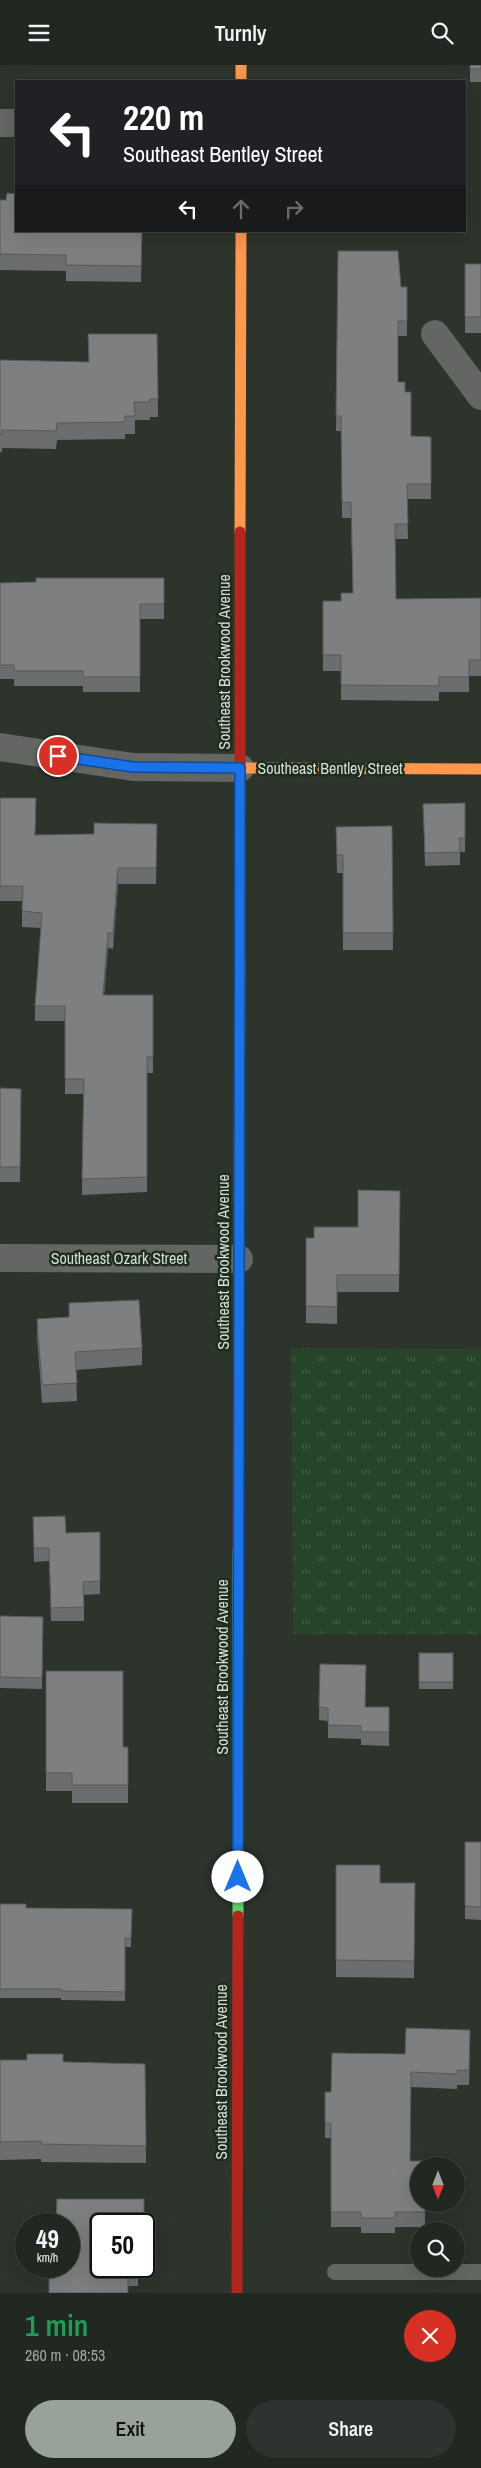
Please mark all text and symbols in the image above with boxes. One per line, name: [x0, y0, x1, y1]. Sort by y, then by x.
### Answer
text: Turnly: [214, 18, 267, 48]
icon: menu: [25, 19, 53, 47]
icon: search: [428, 19, 456, 47]
text: 220 m: [123, 94, 204, 141]
icon: left: [40, 100, 105, 165]
text: Southeast Bentley Street: [123, 139, 323, 169]
icon: left: [174, 195, 202, 223]
icon: ahead: [227, 195, 255, 223]
icon: right: [280, 195, 308, 223]
street label: Southeast Brookwood Avenue: [213, 574, 235, 750]
pin: [37, 735, 79, 777]
icon: arrive: [44, 742, 72, 770]
street label: Southeast Bentley Street: [257, 757, 403, 779]
street label: Southeast Brookwood Avenue: [212, 1174, 234, 1350]
street label: Southeast Ozark Street: [51, 1247, 188, 1269]
street label: Southeast Brookwood Avenue: [211, 1579, 233, 1755]
position arrow: [211, 1850, 263, 1902]
street label: Southeast Brookwood Avenue: [210, 1984, 232, 2160]
north arrow: [410, 2157, 465, 2213]
map controls: [410, 2157, 465, 2277]
speed limit sign: 50: [90, 2213, 155, 2278]
text: 49: [36, 2222, 59, 2256]
button: search: [410, 2222, 465, 2277]
text: km/h: [37, 2250, 58, 2266]
text: 1 min: [25, 2305, 88, 2345]
button: close: [404, 2310, 456, 2362]
text: 260 m · 08:53: [25, 2344, 105, 2366]
button: Exit: [25, 2400, 236, 2458]
button: Share: [246, 2400, 456, 2458]

